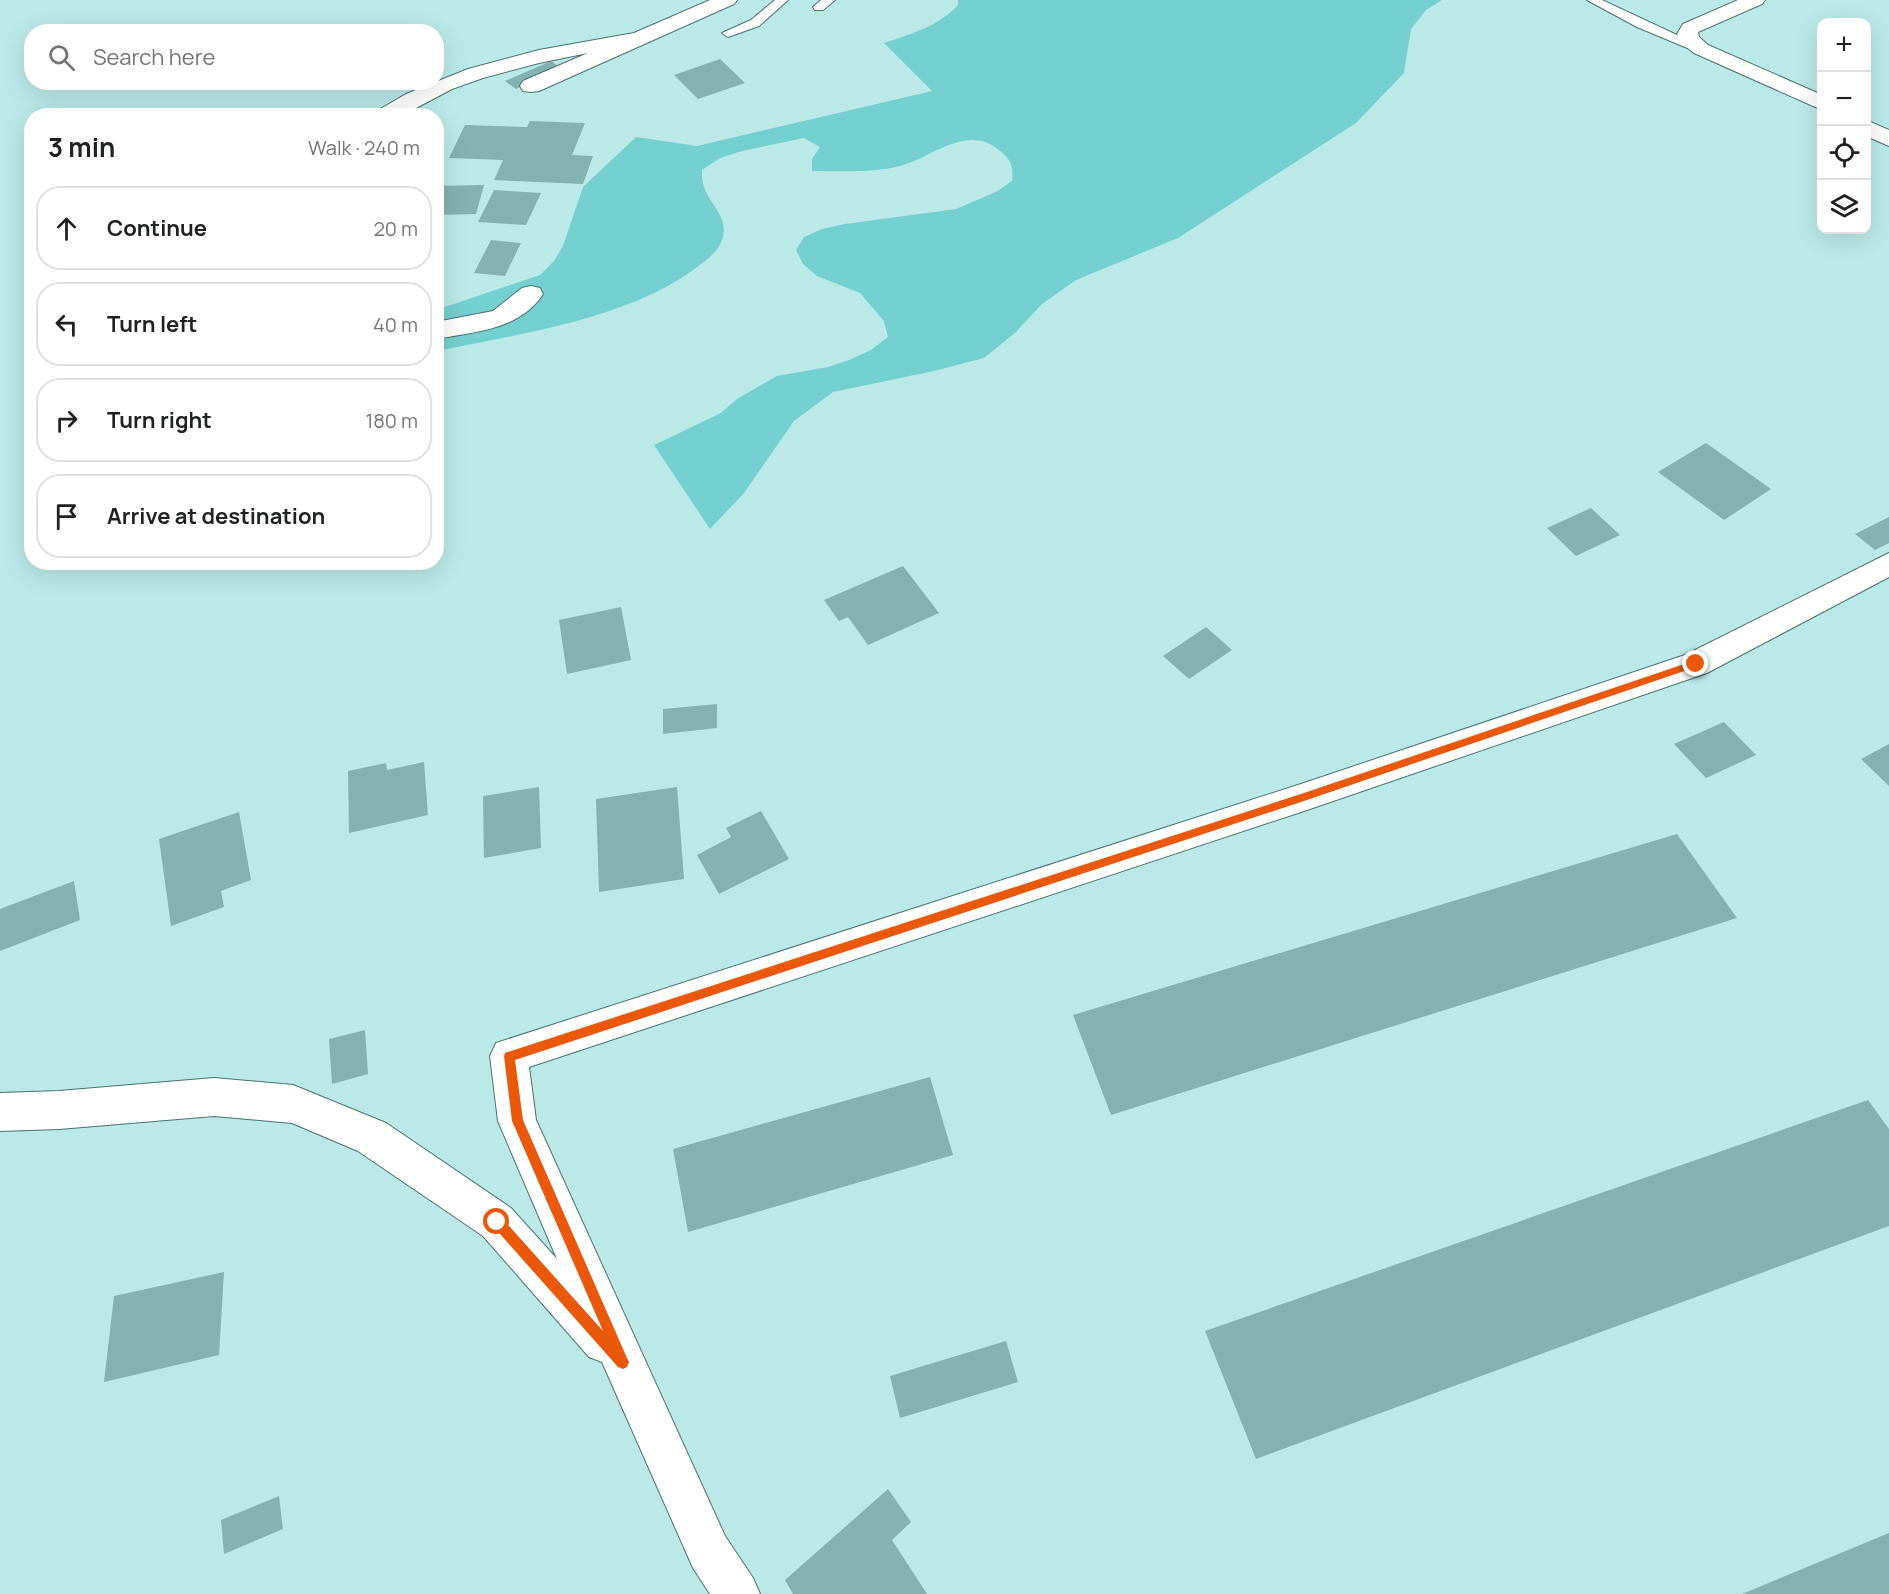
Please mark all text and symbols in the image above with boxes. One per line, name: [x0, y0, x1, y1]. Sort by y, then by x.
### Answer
map controls: [1817, 18, 1871, 234]
button: +: [1817, 18, 1871, 72]
search box: [24, 24, 444, 90]
icon: search: [45, 41, 78, 74]
text: Search here: [93, 42, 215, 72]
button: −: [1817, 72, 1871, 126]
button: locate: [1817, 126, 1871, 180]
text: 3 min: [48, 129, 115, 165]
text: Walk · 240 m: [308, 134, 420, 161]
button: layers: [1817, 180, 1871, 234]
icon: ahead: [50, 212, 83, 245]
text: Continue: [107, 213, 207, 243]
text: 20 m: [373, 215, 418, 242]
icon: left: [50, 308, 83, 341]
text: Turn left: [107, 309, 197, 339]
text: 40 m: [373, 311, 418, 338]
icon: right: [50, 404, 83, 437]
text: Turn right: [107, 405, 212, 435]
text: 180 m: [365, 407, 418, 434]
icon: arrive: [50, 500, 83, 533]
text: Arrive at destination: [107, 501, 325, 531]
route end: [1682, 650, 1708, 676]
route start: [483, 1208, 509, 1234]

